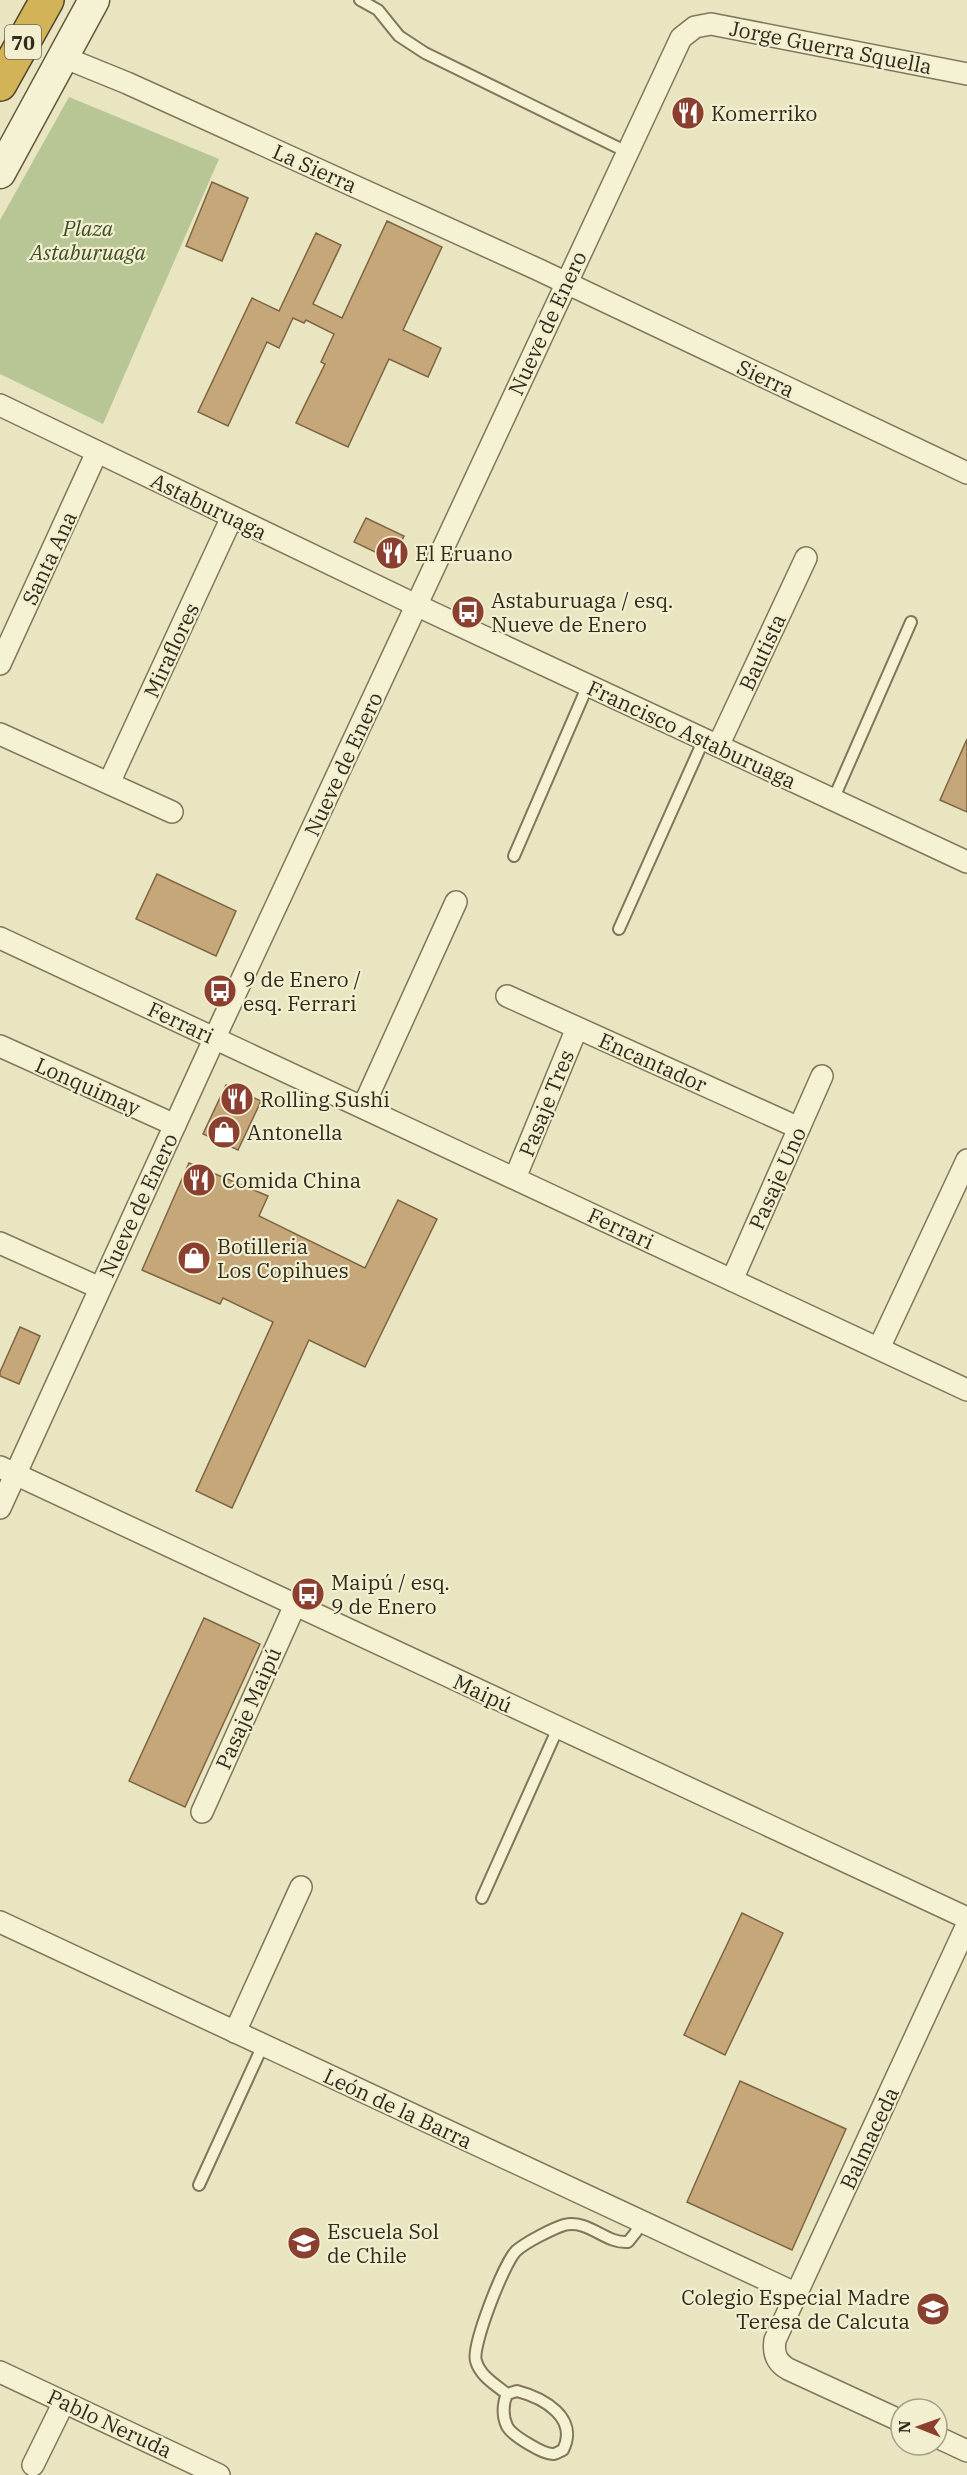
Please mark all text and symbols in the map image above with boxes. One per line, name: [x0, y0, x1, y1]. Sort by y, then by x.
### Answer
street label: Jorge Guerra Squella: [727, 14, 935, 80]
road number: 70: [5, 25, 41, 59]
restaurant icon: Komerriko: [670, 95, 706, 131]
place label: Komerriko: [711, 99, 817, 127]
street label: La Sierra: [269, 137, 361, 199]
park label: Plaza Astaburuaga: [28, 214, 147, 266]
street label: Nueve de Enero: [501, 246, 593, 400]
street label: Sierra: [733, 353, 799, 403]
street label: Astaburuaga: [146, 466, 272, 546]
street label: Santa Ana: [15, 507, 83, 609]
restaurant icon: El Eruano: [374, 535, 410, 571]
place label: El Eruano: [415, 539, 513, 567]
place label: Astaburuaga / esq. Nueve de Enero: [491, 586, 673, 638]
bus stop icon: Astaburuaga / esq. Nueve de Enero: [450, 594, 486, 630]
street label: Miraflores: [137, 598, 205, 702]
street label: Bautista: [732, 609, 792, 695]
street label: Francisco Astaburuaga: [583, 673, 801, 795]
street label: Nueve de Enero: [297, 687, 389, 841]
place label: 9 de Enero / esq. Ferrari: [243, 965, 361, 1017]
bus stop icon: 9 de Enero / esq. Ferrari: [202, 973, 238, 1009]
street label: Ferrari: [144, 995, 218, 1049]
street label: Encantador: [595, 1026, 712, 1099]
street label: Pasaje Tres: [512, 1046, 580, 1160]
street label: Lonquimay: [31, 1050, 146, 1122]
restaurant icon: Rolling Sushi: [219, 1081, 255, 1117]
place label: Rolling Sushi: [260, 1085, 390, 1113]
shop icon: Antonella: [206, 1114, 242, 1150]
place label: Antonella: [247, 1118, 343, 1146]
street label: Pasaje Uno: [742, 1122, 812, 1234]
street label: Nueve de Enero: [92, 1128, 184, 1282]
restaurant icon: Comida China: [181, 1162, 217, 1198]
place label: Comida China: [222, 1166, 361, 1194]
street label: Ferrari: [584, 1201, 658, 1255]
place label: Botilleria Los Copihues: [217, 1232, 349, 1284]
shop icon: Botilleria Los Copihues: [176, 1240, 212, 1276]
place label: Maipú / esq. 9 de Enero: [331, 1568, 450, 1620]
bus stop icon: Maipú / esq. 9 de Enero: [290, 1576, 326, 1612]
street label: Pasaje Maipú: [209, 1643, 287, 1773]
street label: Maipú: [449, 1667, 517, 1719]
street label: León de la Barra: [319, 2061, 477, 2155]
street label: Balmaceda: [833, 2082, 905, 2194]
place label: Escuela Sol de Chile: [327, 2217, 439, 2269]
school or university icon: Escuela Sol de Chile: [286, 2225, 322, 2261]
place label: Colegio Especial Madre Teresa de Calcuta: [681, 2283, 910, 2335]
school or university icon: Colegio Especial Madre Teresa de Calcuta: [915, 2291, 951, 2327]
street label: Pablo Neruda: [43, 2382, 177, 2464]
north arrow: [889, 2397, 949, 2457]
text: N: [894, 2420, 914, 2433]

